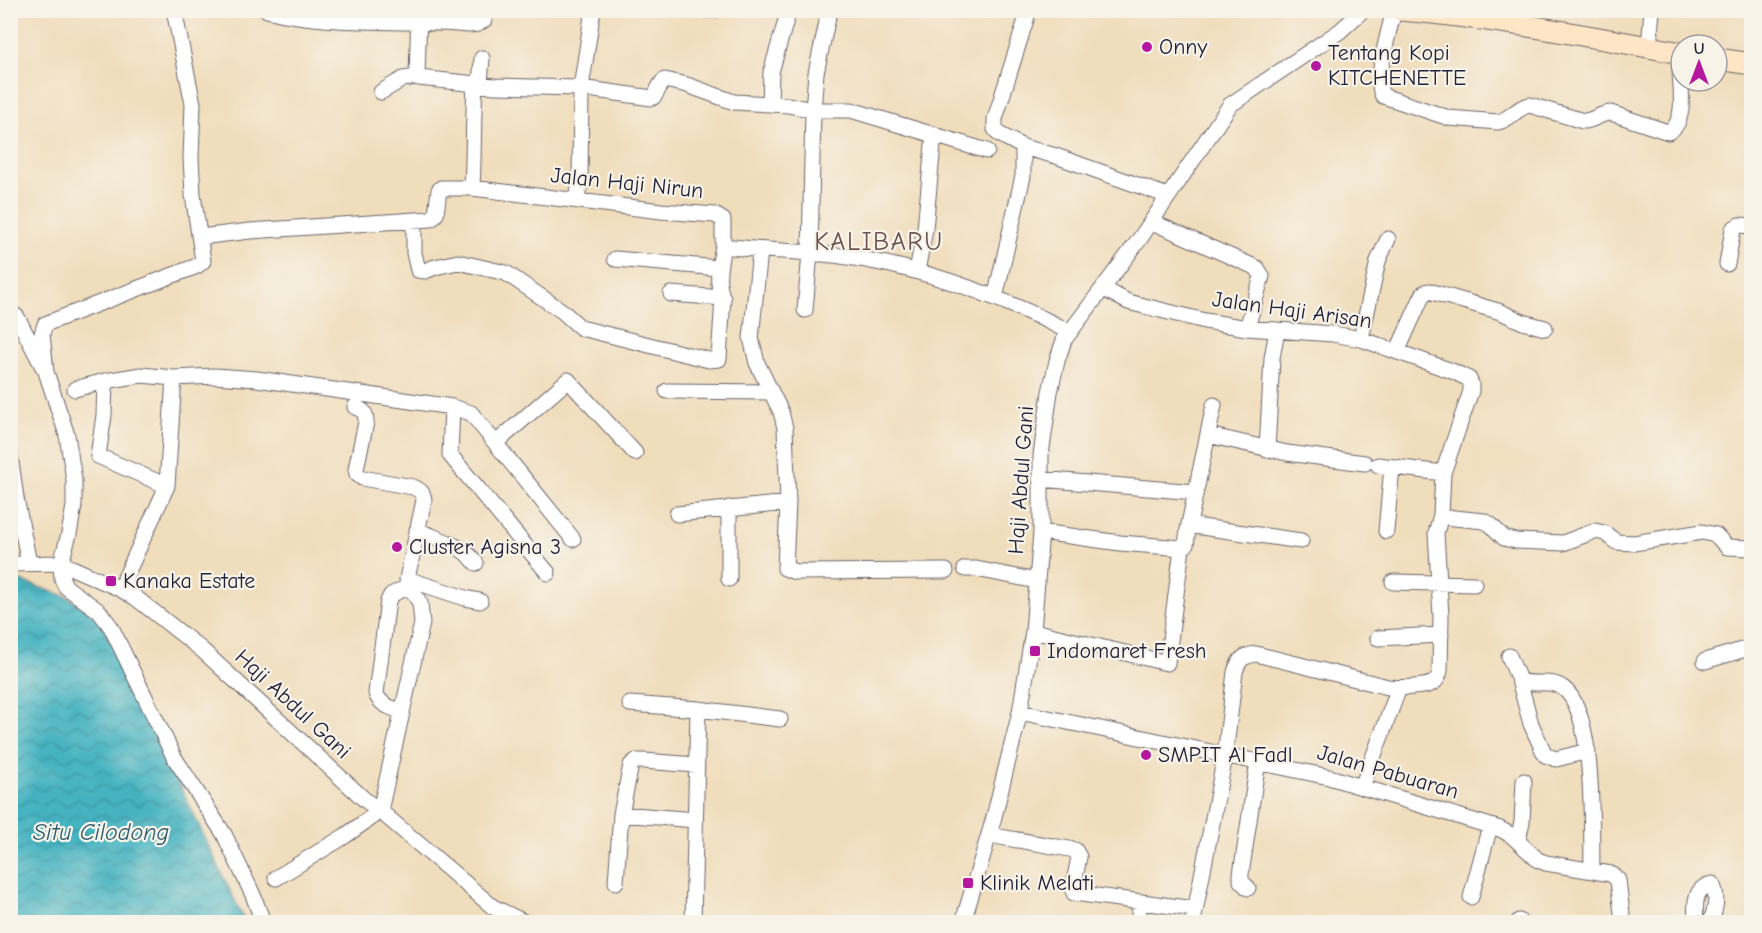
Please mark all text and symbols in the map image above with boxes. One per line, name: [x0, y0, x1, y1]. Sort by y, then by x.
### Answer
north arrow: [1669, 33, 1729, 93]
place label: Onny: [1159, 34, 1207, 60]
marker: Onny: [1140, 40, 1154, 54]
place label: Tentang Kopi KITCHENETTE: [1328, 40, 1466, 91]
text: U: [1694, 40, 1704, 58]
marker: Tentang Kopi KITCHENETTE: [1309, 59, 1323, 73]
street label: Jalan Haji Nirun: [549, 162, 705, 204]
district label: KALIBARU: [814, 227, 944, 257]
street label: Jalan Haji Arisan: [1210, 286, 1374, 334]
street label: Haji Abdul Gani: [1003, 405, 1039, 555]
place label: Cluster Agisna 3: [409, 534, 561, 560]
marker: Cluster Agisna 3: [390, 540, 404, 554]
place label: Kanaka Estate: [123, 568, 255, 594]
marker: Kanaka Estate: [104, 574, 118, 588]
place label: Indomaret Fresh: [1047, 638, 1207, 664]
street label: Haji Abdul Gani: [230, 644, 356, 764]
marker: Indomaret Fresh: [1028, 644, 1042, 658]
street label: Jalan Pabuaran: [1314, 739, 1462, 805]
place label: SMPIT Al Fadl: [1158, 742, 1293, 768]
marker: SMPIT Al Fadl: [1139, 748, 1153, 762]
water label: Situ Cilodong: [33, 818, 169, 846]
place label: Klinik Melati: [980, 870, 1094, 896]
marker: Klinik Melati: [961, 876, 975, 890]

